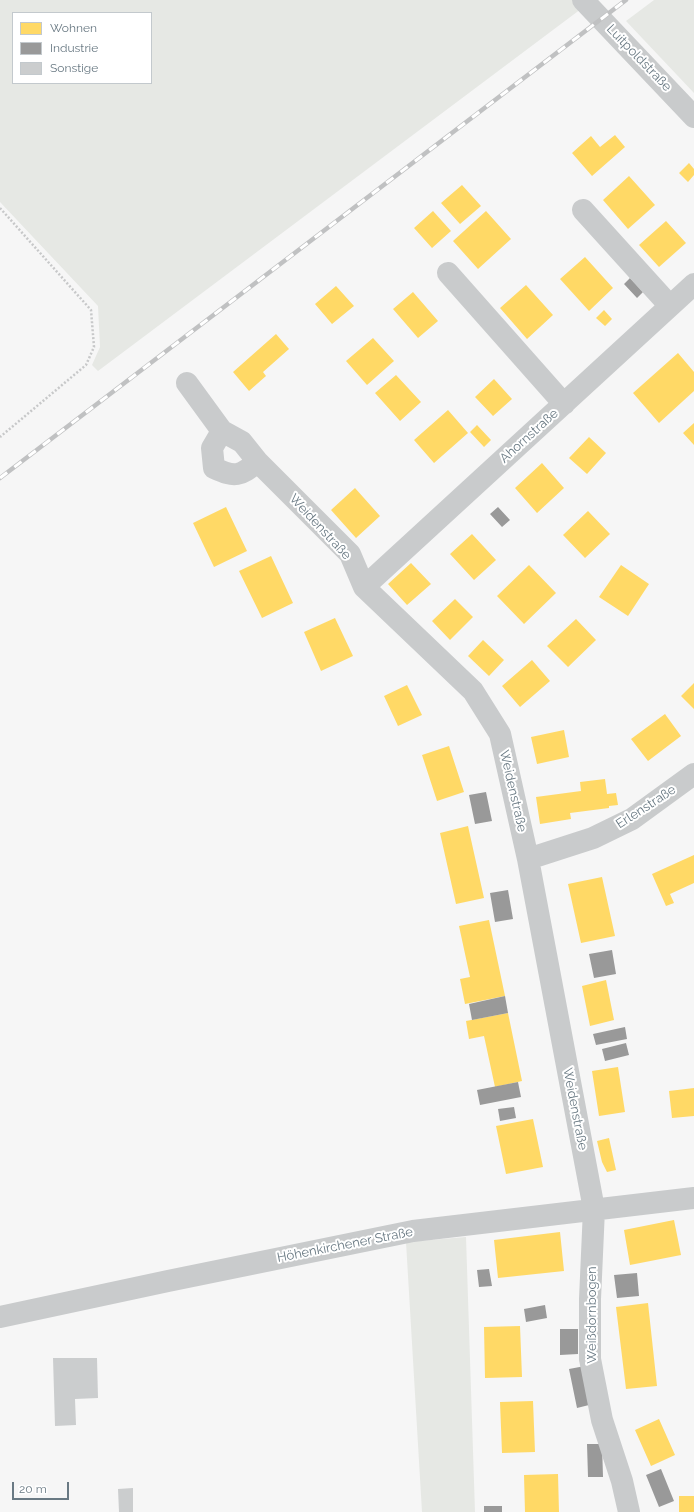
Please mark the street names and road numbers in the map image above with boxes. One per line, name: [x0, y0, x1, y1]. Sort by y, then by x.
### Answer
street label: Luitpoldstraße: [603, 21, 675, 95]
street label: Ahornstraße: [497, 406, 561, 466]
street label: Weidenstraße: [286, 491, 354, 563]
street label: Weidenstraße: [496, 749, 530, 833]
street label: Erlenstraße: [613, 782, 679, 832]
street label: Weidenstraße: [559, 1067, 591, 1151]
street label: Höhenkirchener Straße: [276, 1224, 414, 1266]
street label: Weißdornbogen: [584, 1266, 600, 1364]

